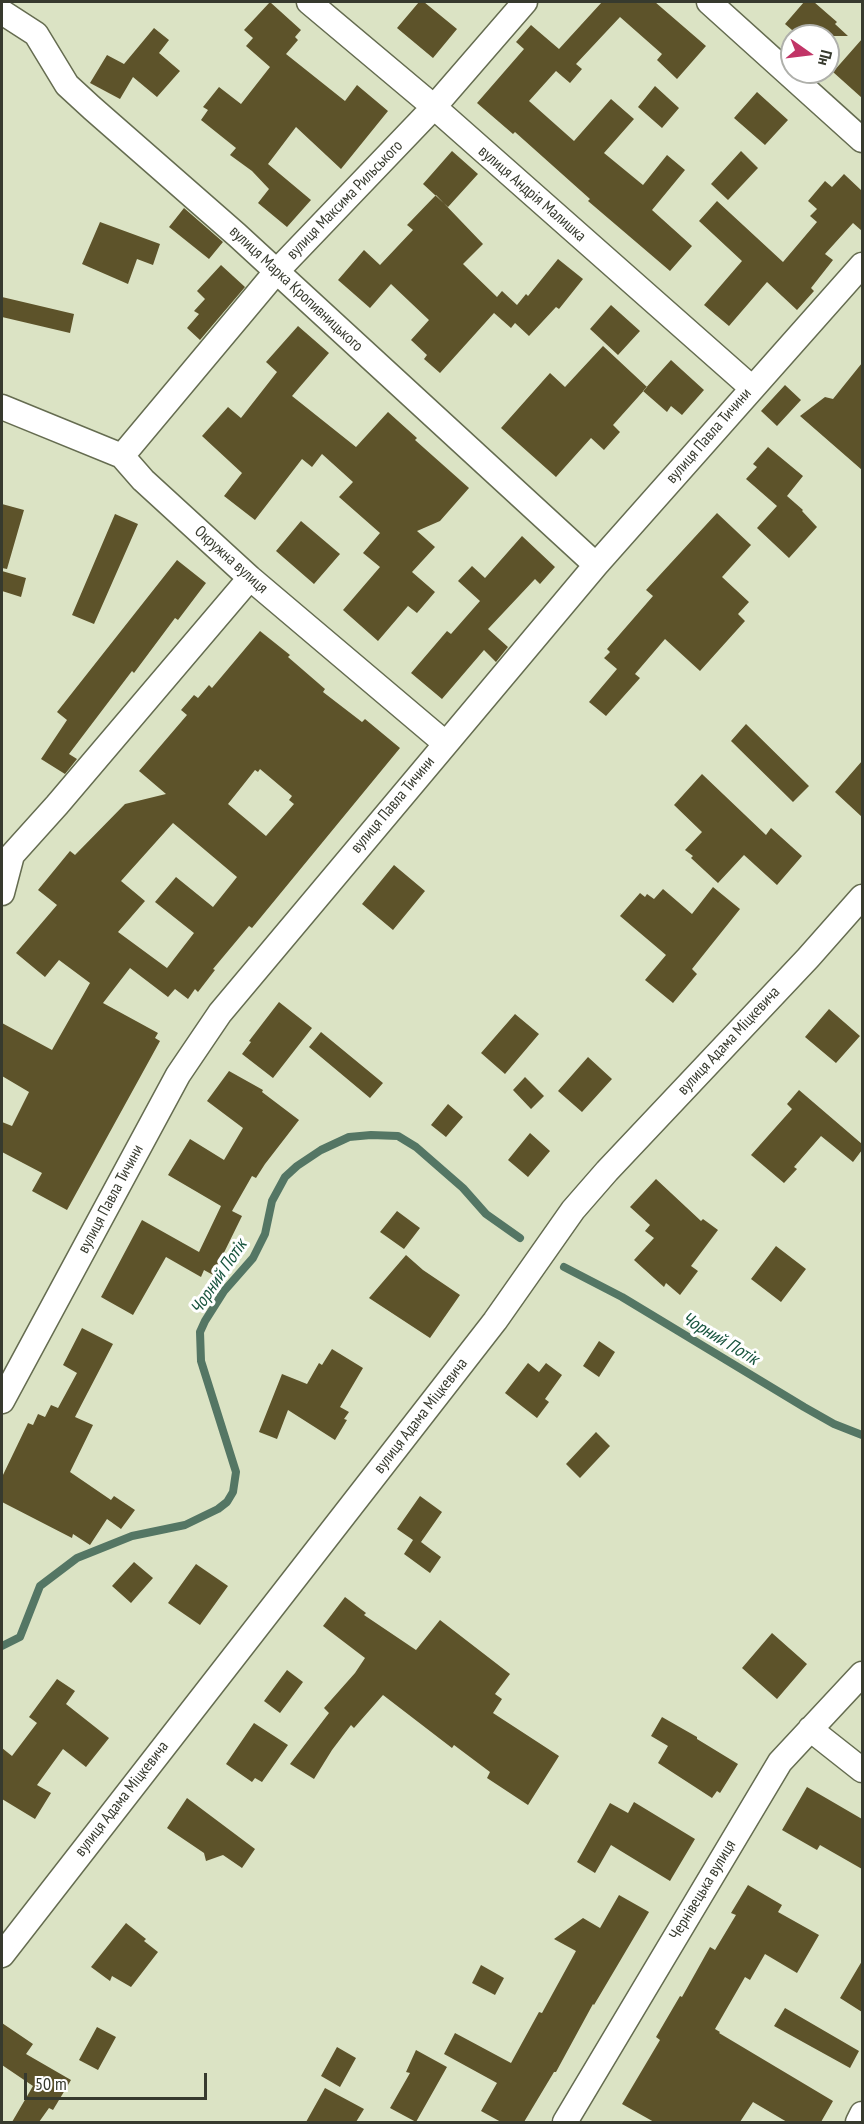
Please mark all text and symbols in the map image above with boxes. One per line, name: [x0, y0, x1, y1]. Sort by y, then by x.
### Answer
north arrow: [780, 24, 840, 84]
text: Пн: [814, 48, 837, 68]
street label: вулиця Максима Рильського: [283, 136, 407, 264]
street label: вулиця Андрія Малишка: [474, 142, 590, 246]
street label: вулиця Марка Кропивницького: [225, 222, 367, 356]
street label: вулиця Павла Тичини: [662, 384, 756, 488]
street label: Окружна вулиця: [190, 522, 272, 598]
street label: вулиця Павла Тичини: [347, 753, 439, 857]
street label: вулиця Адама Міцкевича: [674, 983, 784, 1099]
street label: вулиця Павла Тичини: [74, 1141, 148, 1257]
water label: Чорний Потік: [186, 1236, 252, 1318]
water label: Чорний Потік: [678, 1308, 762, 1370]
street label: вулиця Адама Міцкевича: [370, 1355, 472, 1477]
street label: вулиця Адама Міцкевича: [71, 1738, 173, 1860]
street label: Чернівецька вулиця: [666, 1837, 740, 1943]
scale bar: [27, 2061, 210, 2099]
text: 50 m: [35, 2072, 67, 2095]

